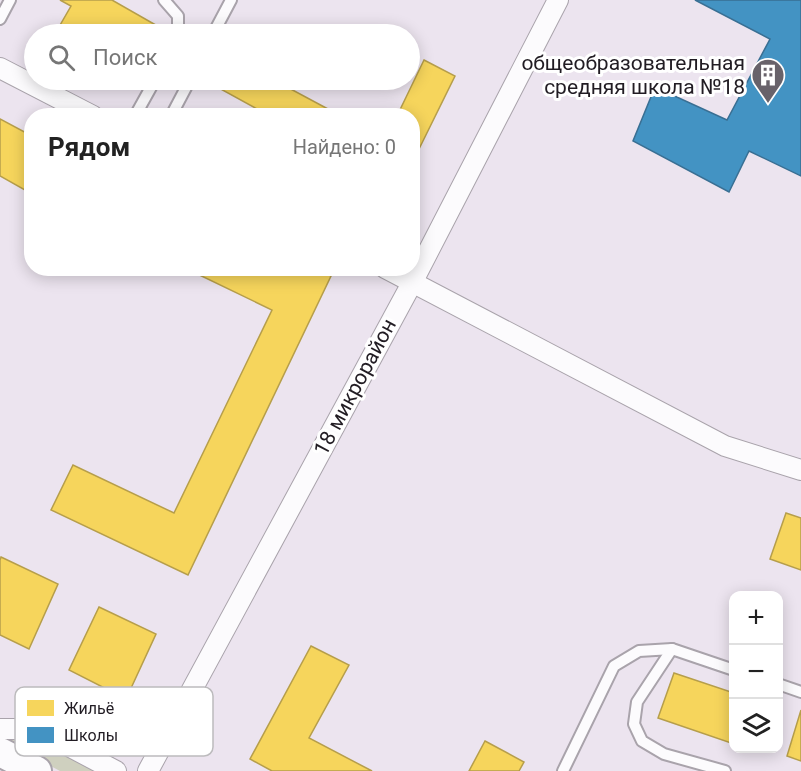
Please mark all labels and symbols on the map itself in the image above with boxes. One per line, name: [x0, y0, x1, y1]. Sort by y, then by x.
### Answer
place label: общеобразовательная средняя школа №18: [521, 51, 745, 99]
building icon: общеобразовательная средняя школа №18: [750, 57, 786, 104]
street label: 18 микрорайон: [309, 315, 401, 459]
legend: [15, 687, 213, 756]
text: Жильё: [64, 699, 114, 718]
text: Школы: [64, 726, 118, 745]

